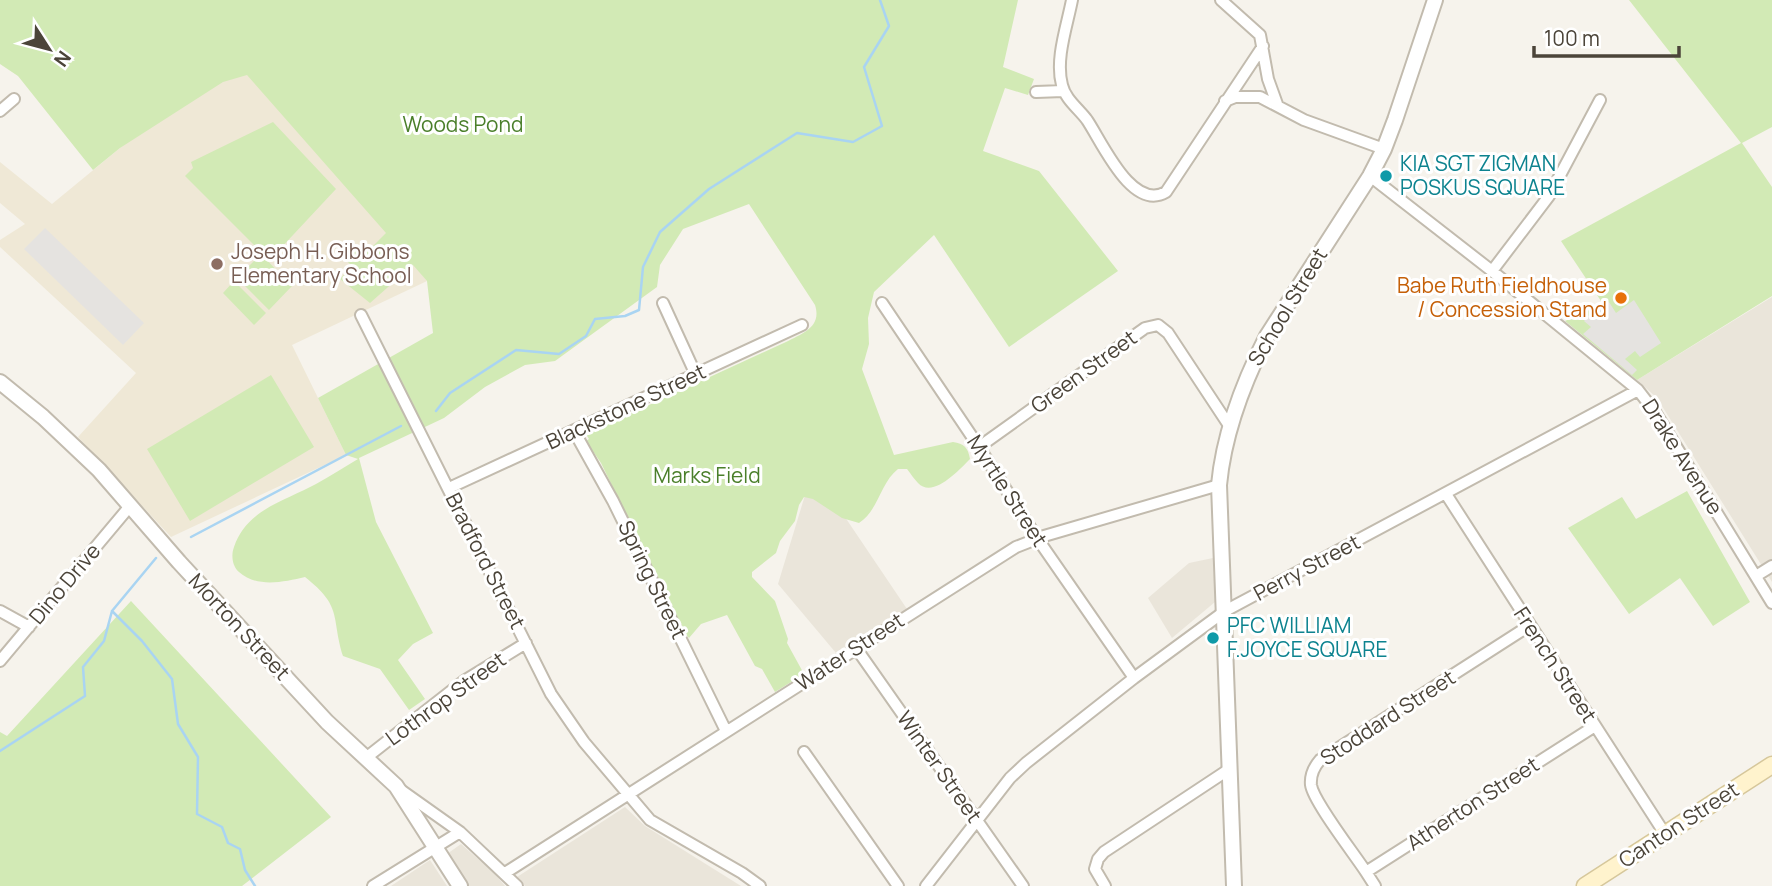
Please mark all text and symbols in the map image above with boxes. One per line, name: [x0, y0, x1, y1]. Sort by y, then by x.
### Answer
north arrow: [14, 14, 84, 84]
scale bar: [1534, 14, 1679, 58]
text: 100 m: [1544, 24, 1600, 52]
text: N: [48, 46, 77, 72]
park label: Woods Pond: [403, 110, 523, 138]
place label: KIA SGT ZIGMAN POSKUS SQUARE: [1400, 149, 1565, 201]
marker: KIA SGT ZIGMAN POSKUS SQUARE: [1378, 168, 1394, 184]
place label: Joseph H. Gibbons Elementary School: [231, 237, 412, 289]
street label: School Street: [1241, 242, 1333, 371]
marker: Joseph H. Gibbons Elementary School: [209, 256, 225, 272]
place label: Babe Ruth Fieldhouse / Concession Stand: [1397, 271, 1607, 323]
marker: Babe Ruth Fieldhouse / Concession Stand: [1613, 290, 1629, 306]
street label: Green Street: [1025, 323, 1142, 419]
street label: Blackstone Street: [541, 357, 710, 455]
street label: Drake Avenue: [1636, 393, 1730, 520]
street label: Myrtle Street: [961, 429, 1054, 552]
park label: Marks Field: [653, 461, 761, 489]
street label: Bradford Street: [440, 488, 532, 633]
street label: Spring Street: [612, 516, 694, 644]
street label: Perry Street: [1248, 527, 1365, 607]
street label: Dino Drive: [22, 537, 106, 630]
street label: Morton Street: [183, 567, 296, 686]
street label: French Street: [1508, 601, 1604, 728]
street label: Water Street: [790, 606, 909, 697]
place label: PFC WILLIAM F.JOYCE SQUARE: [1227, 611, 1388, 663]
marker: PFC WILLIAM F.JOYCE SQUARE: [1205, 630, 1221, 646]
street label: Lothrop Street: [380, 645, 511, 751]
street label: Stoddard Street: [1315, 663, 1460, 771]
street label: Winter Street: [891, 705, 989, 828]
street label: Atherton Street: [1401, 750, 1544, 856]
street label: Canton Street: [1613, 775, 1744, 873]

